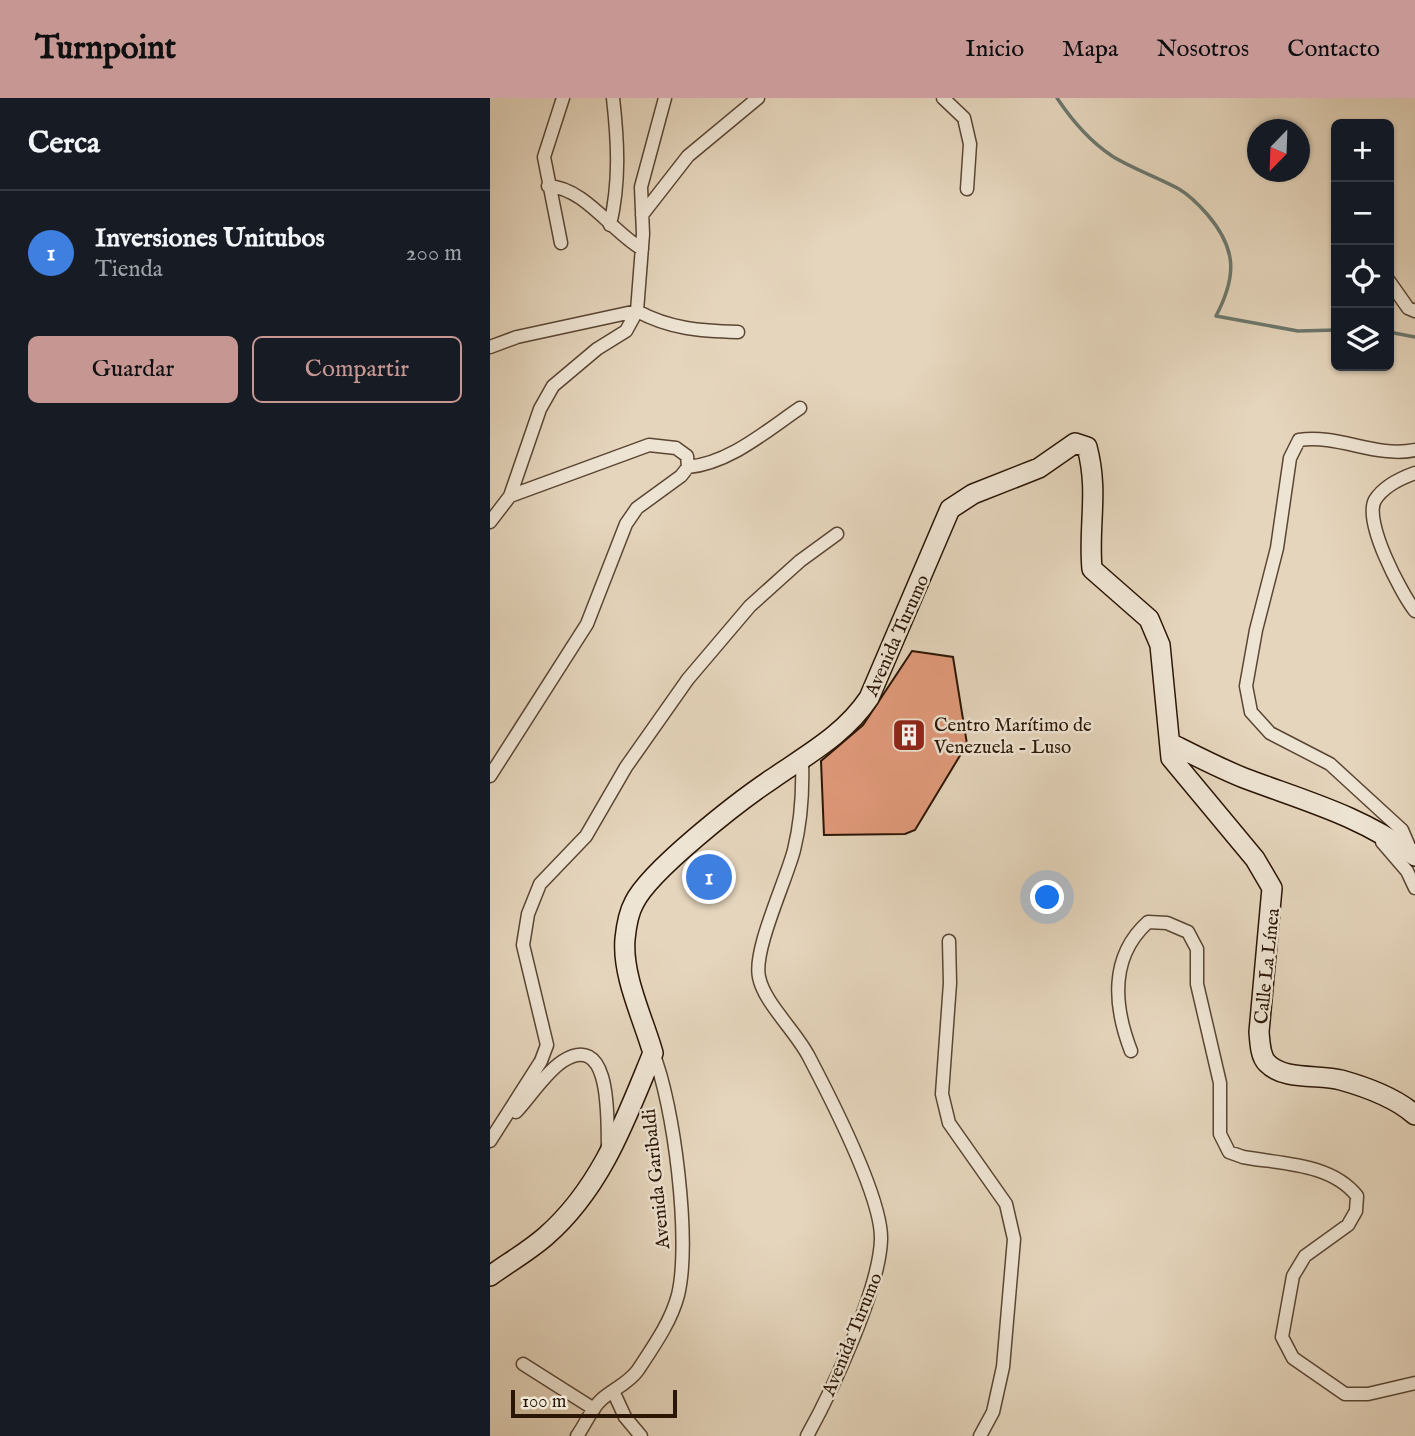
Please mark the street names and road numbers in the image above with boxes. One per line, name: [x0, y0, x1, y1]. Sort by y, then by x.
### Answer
street label: Avenida Turumo: [860, 571, 935, 701]
street label: Calle La Línea: [1250, 906, 1286, 1025]
street label: Avenida Garibaldi: [638, 1107, 676, 1251]
street label: Avenida Turumo: [817, 1270, 888, 1401]

